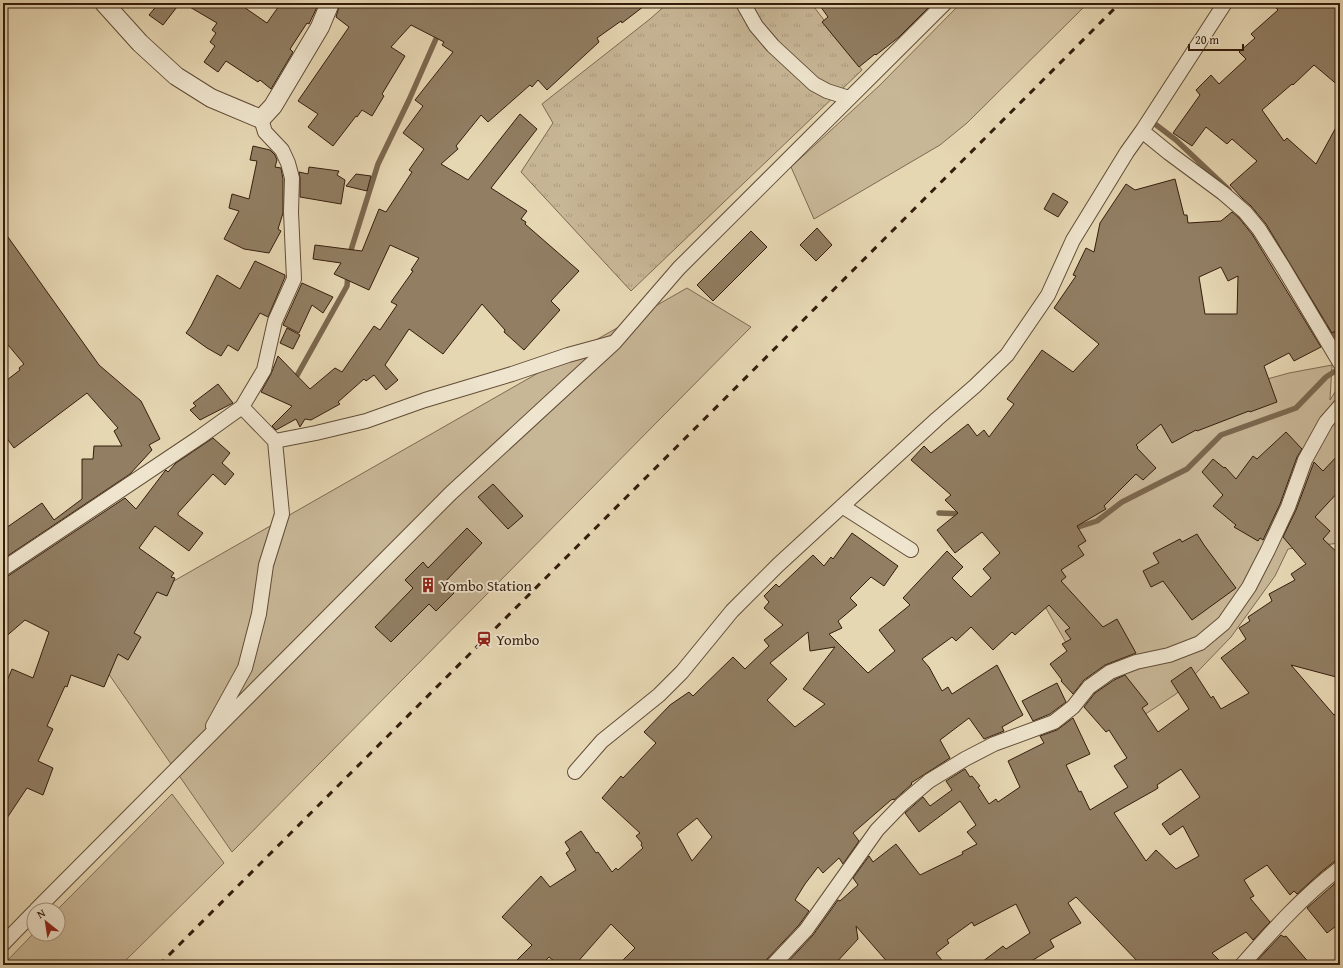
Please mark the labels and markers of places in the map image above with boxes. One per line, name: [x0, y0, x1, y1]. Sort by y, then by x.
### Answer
place label: Yombo Station: [440, 575, 533, 596]
building icon: Yombo Station: [419, 576, 437, 594]
place label: Yombo: [496, 629, 540, 650]
station icon: Yombo: [475, 630, 493, 648]

